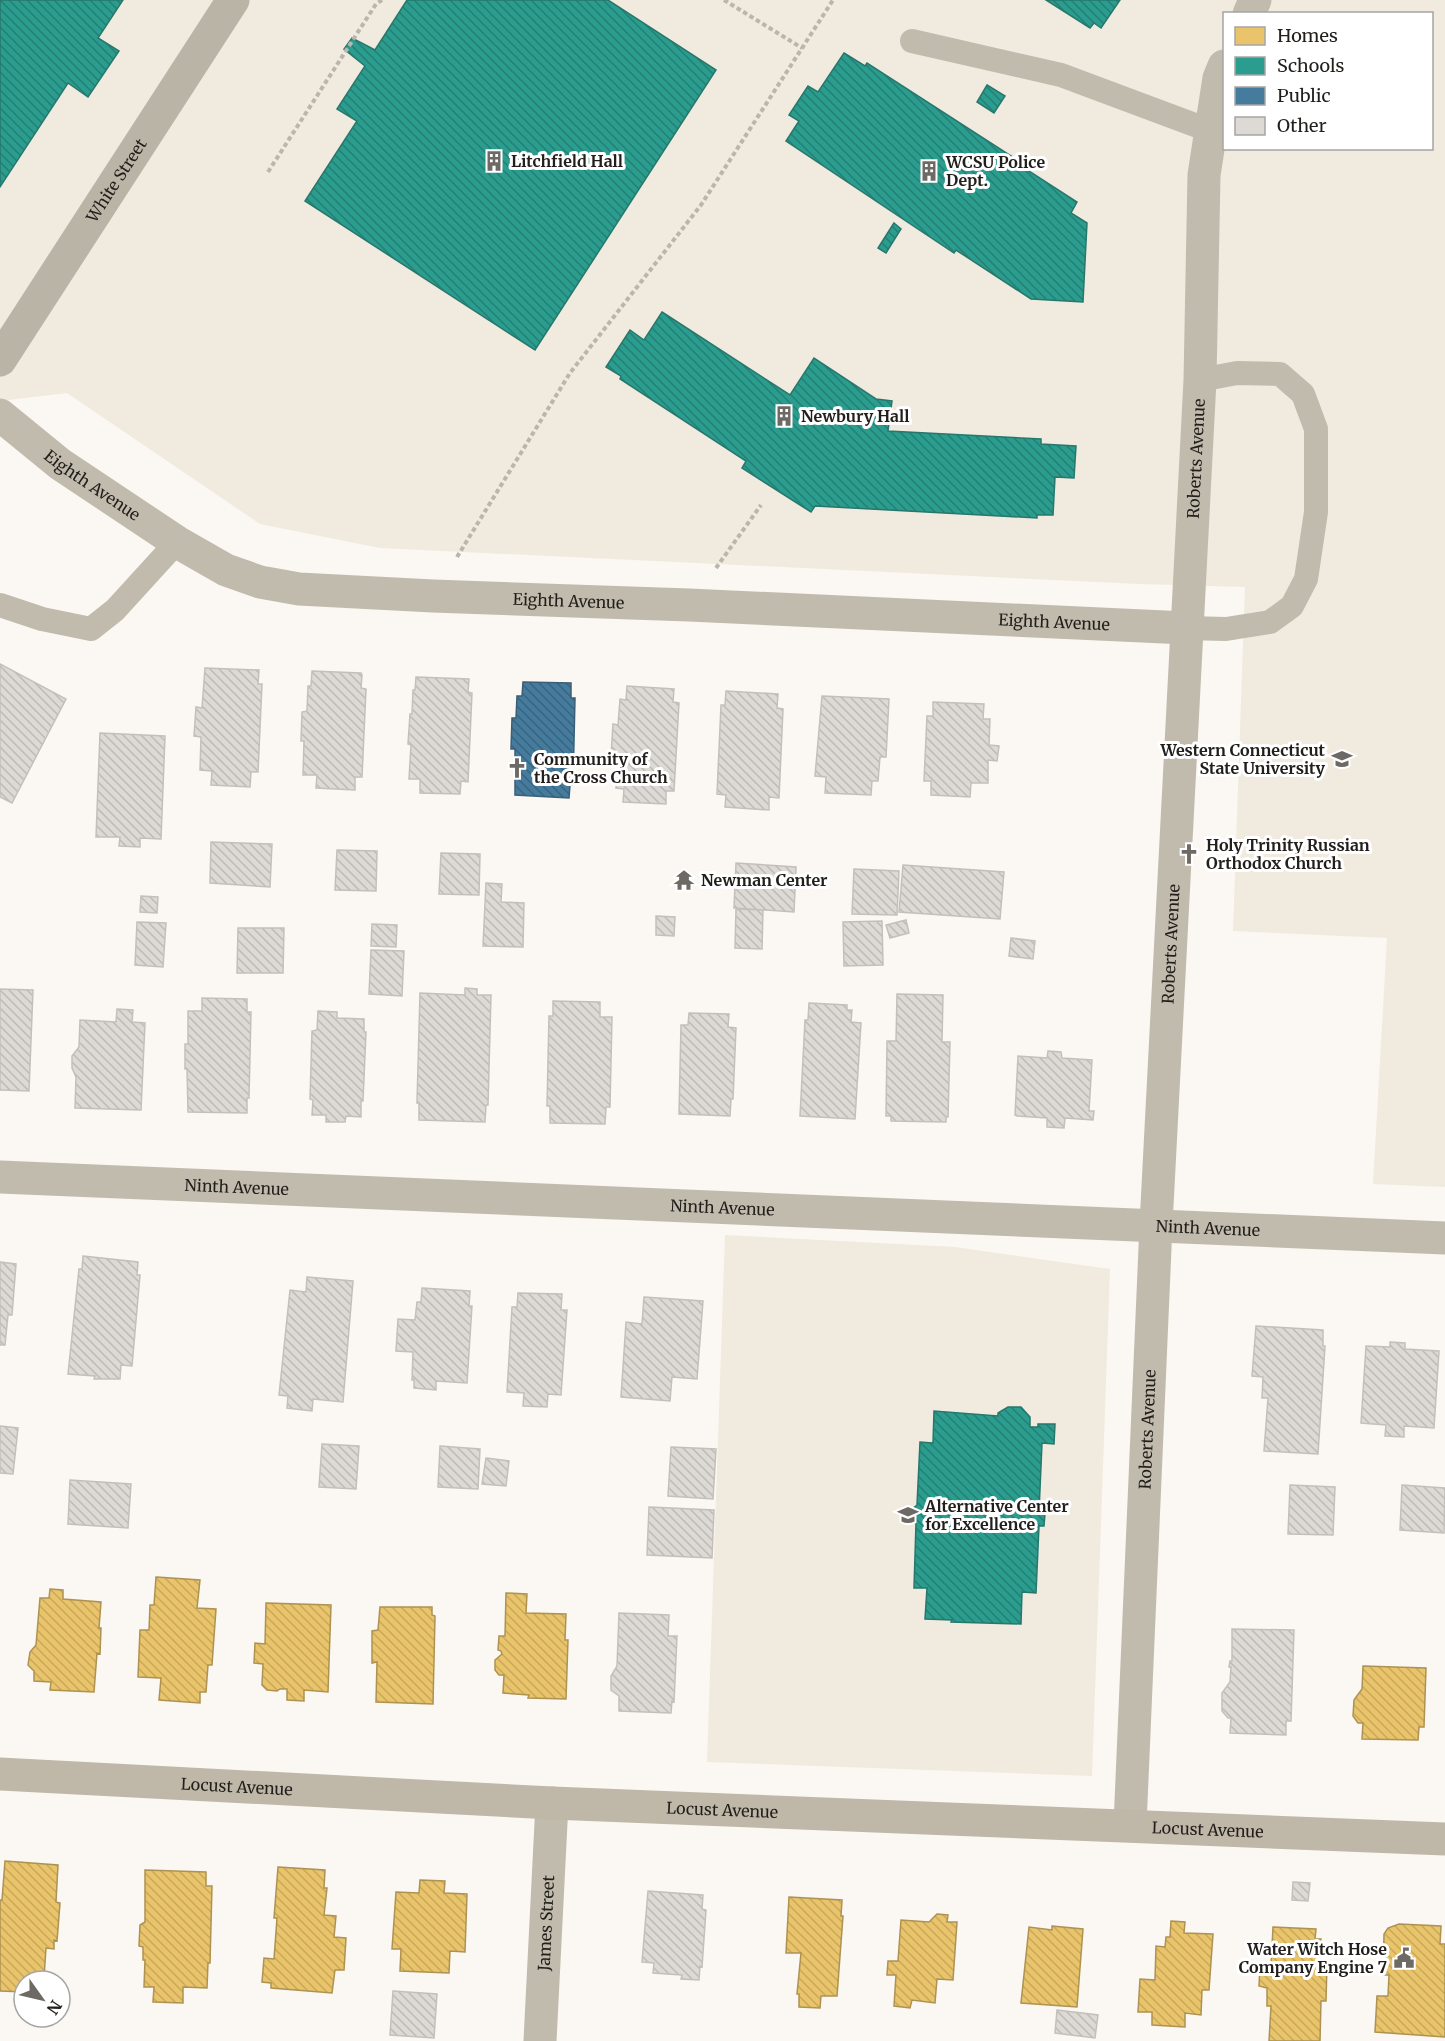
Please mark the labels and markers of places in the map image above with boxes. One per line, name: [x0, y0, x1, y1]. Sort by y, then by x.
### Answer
building icon: Litchfield Hall: [482, 149, 506, 173]
place label: Litchfield Hall: [511, 151, 623, 171]
place label: WCSU Police Dept.: [945, 152, 1045, 190]
building icon: WCSU Police Dept.: [917, 159, 941, 183]
building icon: Newbury Hall: [772, 404, 796, 428]
place label: Newbury Hall: [801, 406, 909, 426]
place label: Western Connecticut State University: [1159, 740, 1326, 778]
school or university icon: Western Connecticut State University: [1330, 747, 1354, 771]
place label: Community of the Cross Church: [534, 749, 668, 787]
church icon: Community of the Cross Church: [505, 756, 529, 780]
place label: Holy Trinity Russian Orthodox Church: [1206, 835, 1370, 873]
church icon: Holy Trinity Russian Orthodox Church: [1177, 842, 1201, 866]
temple icon: Newman Center: [672, 868, 696, 892]
place label: Newman Center: [701, 870, 828, 890]
place label: Alternative Center for Excellence: [924, 1496, 1069, 1534]
school or university icon: Alternative Center for Excellence: [896, 1503, 920, 1527]
place label: Water Witch Hose Company Engine 7: [1239, 1939, 1387, 1977]
public building icon: Water Witch Hose Company Engine 7: [1392, 1946, 1416, 1970]

